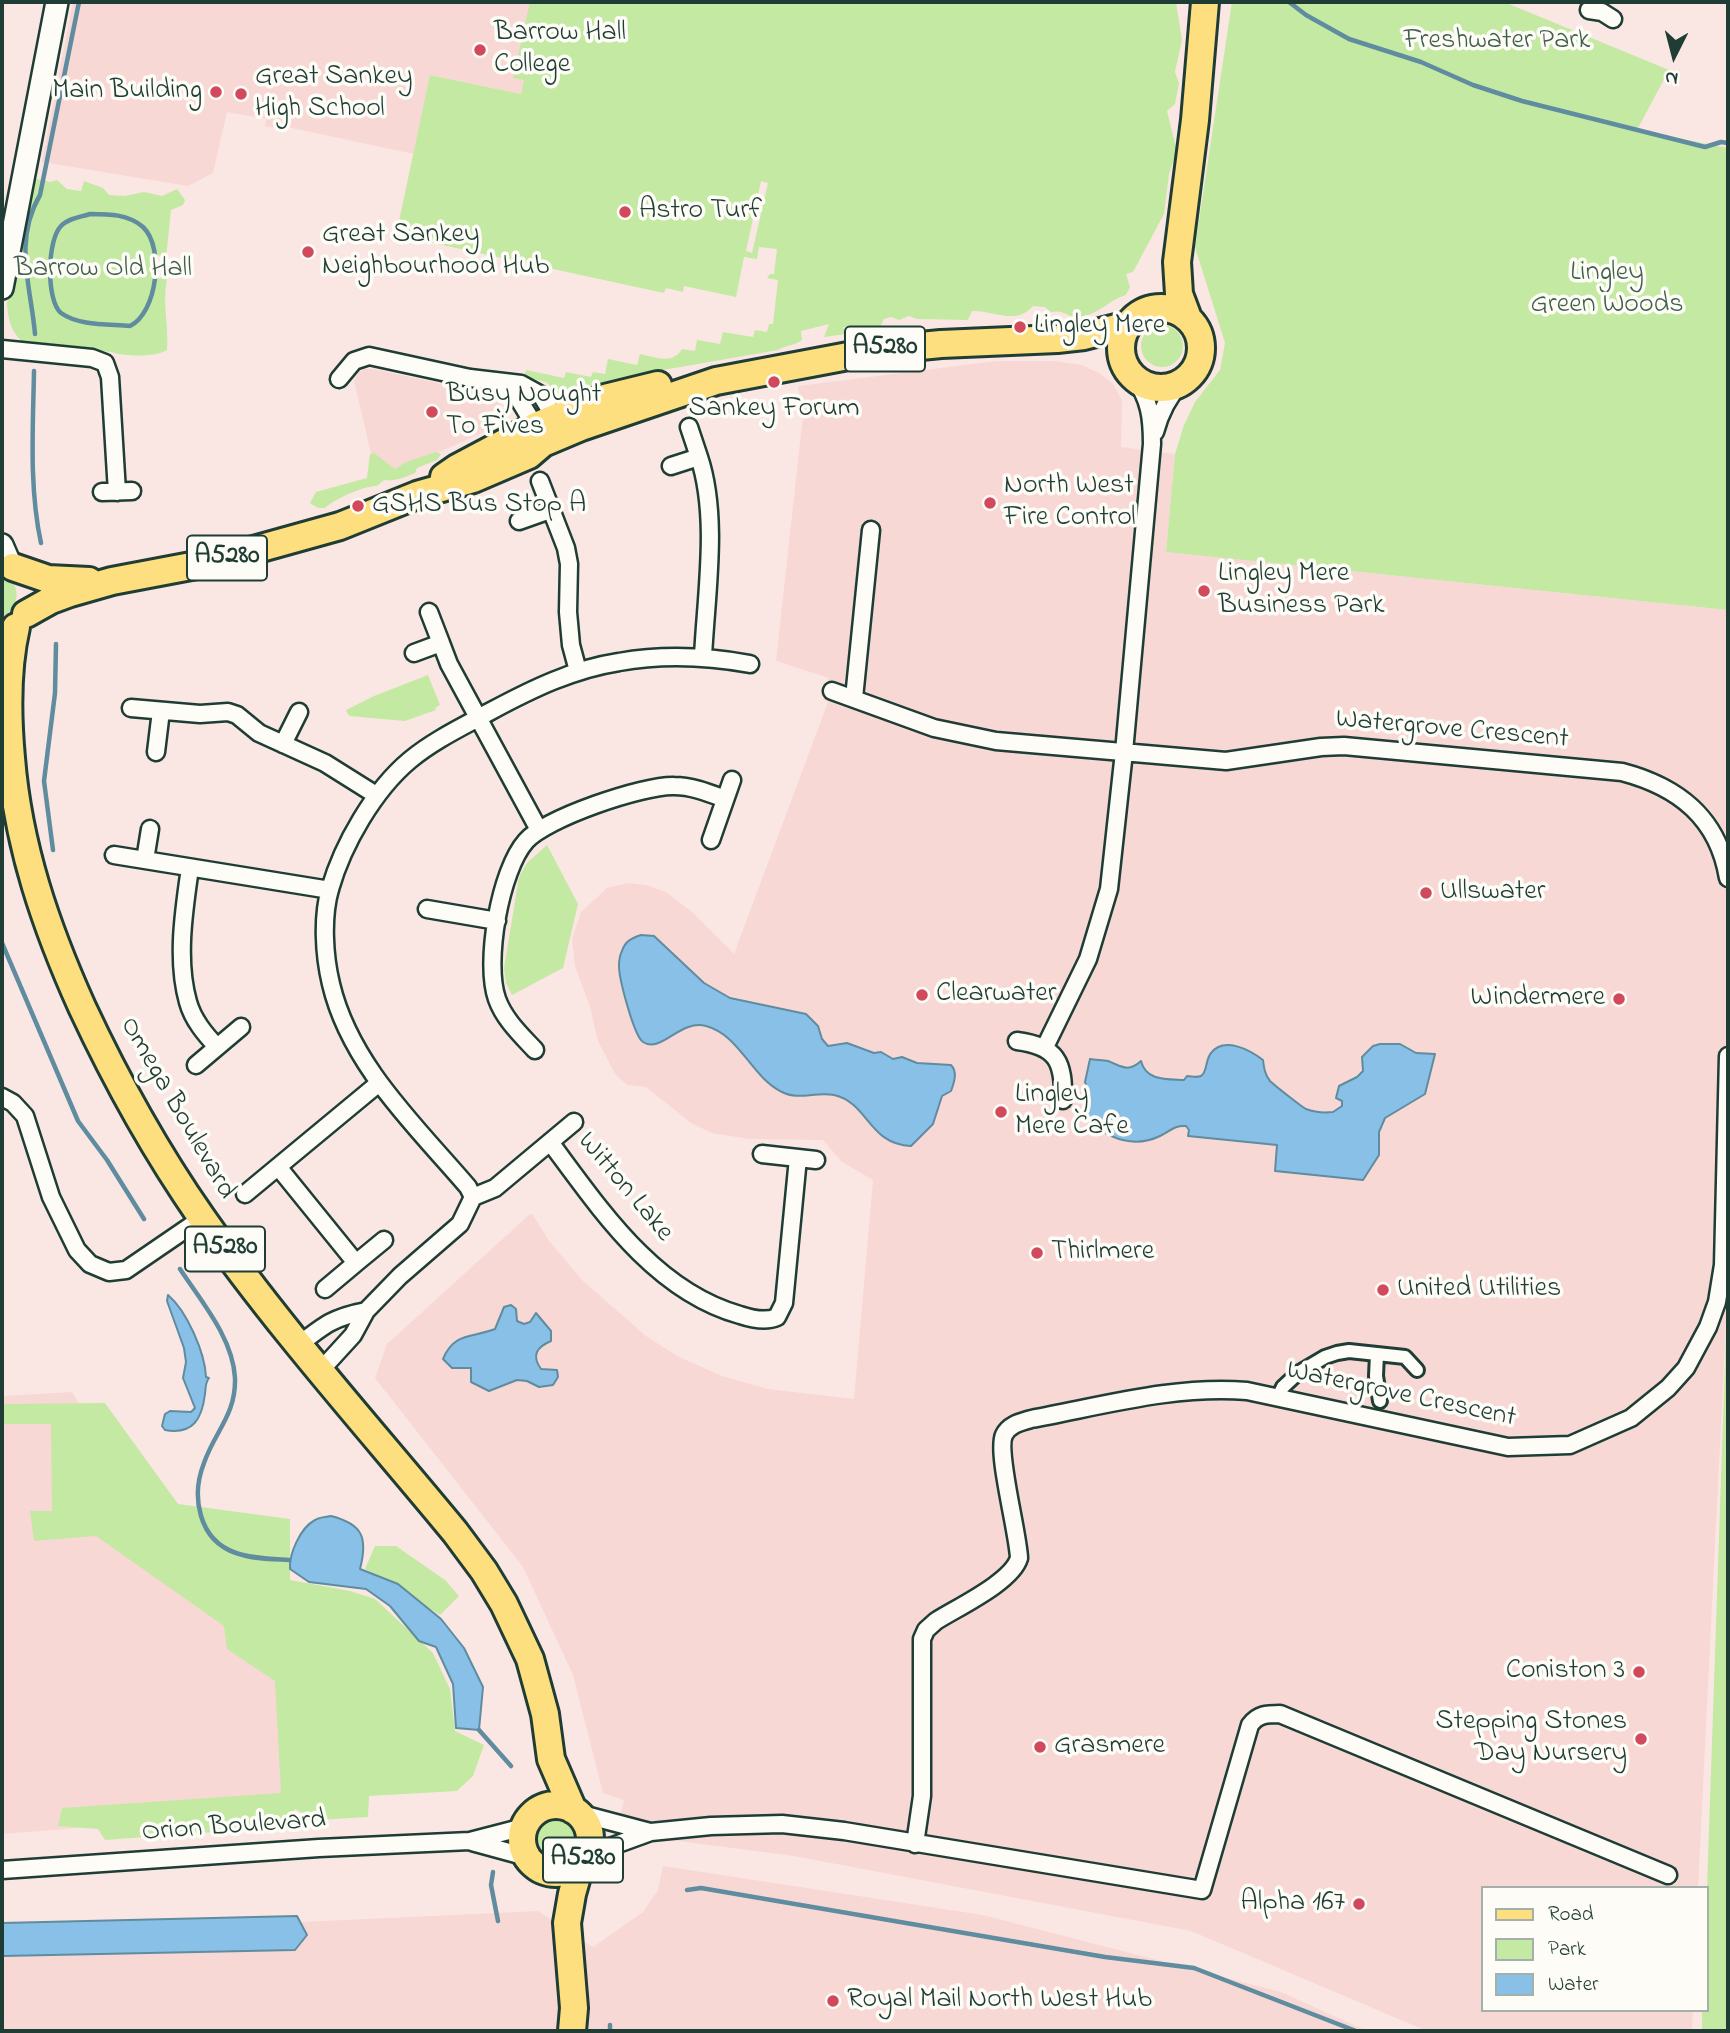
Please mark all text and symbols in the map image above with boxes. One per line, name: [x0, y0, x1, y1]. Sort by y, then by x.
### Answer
place label: Barrow Hall College: [494, 17, 626, 83]
north arrow: [1639, 21, 1709, 91]
park label: Freshwater Park: [1404, 25, 1590, 59]
marker: Barrow Hall College: [472, 42, 488, 58]
place label: Great Sankey High School: [255, 61, 413, 127]
text: N: [1664, 63, 1680, 91]
place label: Main Building: [52, 75, 202, 109]
marker: Main Building: [208, 84, 224, 100]
marker: Great Sankey High School: [233, 86, 249, 102]
place label: Astro Turf: [639, 195, 762, 229]
marker: Astro Turf: [617, 204, 633, 220]
place label: Great Sankey Neighbourhood Hub: [322, 219, 549, 285]
marker: Great Sankey Neighbourhood Hub: [300, 244, 316, 260]
park label: Barrow Old Hall: [14, 253, 192, 287]
park label: Lingley Green Woods: [1531, 257, 1683, 323]
place label: Lingley Mere: [1034, 310, 1165, 344]
marker: Lingley Mere: [1012, 319, 1028, 335]
road number: A5280: [845, 326, 925, 372]
marker: Sankey Forum: [766, 374, 782, 390]
place label: Busy Nought To Fives: [446, 379, 601, 445]
place label: Sankey Forum: [689, 393, 859, 427]
marker: Busy Nought To Fives: [424, 404, 440, 420]
place label: North West Fire Control: [1004, 470, 1136, 536]
place label: GSHS Bus Stop A: [372, 489, 586, 523]
marker: North West Fire Control: [982, 495, 998, 511]
marker: GSHS Bus Stop A: [350, 498, 366, 514]
road number: A5280: [187, 536, 267, 580]
place label: Lingley Mere Business Park: [1218, 558, 1385, 624]
marker: Lingley Mere Business Park: [1196, 583, 1212, 599]
street label: Watergrove Crescent: [1334, 704, 1570, 758]
place label: Ullswater: [1440, 876, 1545, 910]
marker: Ullswater: [1418, 885, 1434, 901]
place label: Clearwater: [936, 978, 1057, 1012]
place label: Windermere: [1471, 982, 1605, 1016]
marker: Clearwater: [914, 987, 930, 1003]
marker: Windermere: [1611, 991, 1627, 1007]
street label: Omega Boulevard: [110, 1012, 242, 1206]
place label: Lingley Mere Cafe: [1015, 1079, 1129, 1145]
marker: Lingley Mere Cafe: [993, 1104, 1009, 1120]
street label: Witton Lake: [569, 1126, 679, 1250]
road number: A5280: [185, 1226, 265, 1272]
place label: Thirlmere: [1051, 1236, 1154, 1270]
marker: Thirlmere: [1029, 1245, 1045, 1261]
place label: United Utilities: [1397, 1273, 1561, 1307]
marker: United Utilities: [1375, 1282, 1391, 1298]
street label: Watergrove Crescent: [1283, 1355, 1519, 1437]
place label: Coniston 3: [1506, 1655, 1625, 1689]
marker: Coniston 3: [1631, 1664, 1647, 1680]
place label: Stepping Stones Day Nursery: [1436, 1706, 1627, 1772]
place label: Grasmere: [1054, 1730, 1165, 1764]
marker: Stepping Stones Day Nursery: [1633, 1731, 1649, 1747]
marker: Grasmere: [1032, 1739, 1048, 1755]
street label: Orion Boulevard: [141, 1805, 327, 1851]
road number: A5280: [543, 1838, 623, 1882]
legend: [1482, 1886, 1709, 2012]
place label: Alpha 167: [1240, 1887, 1345, 1921]
marker: Alpha 167: [1351, 1896, 1367, 1912]
text: Road: [1548, 1900, 1594, 1930]
text: Park: [1548, 1935, 1586, 1965]
text: Water: [1548, 1970, 1599, 2000]
place label: Royal Mail North West Hub: [847, 1984, 1152, 2018]
marker: Royal Mail North West Hub: [825, 1993, 841, 2009]

